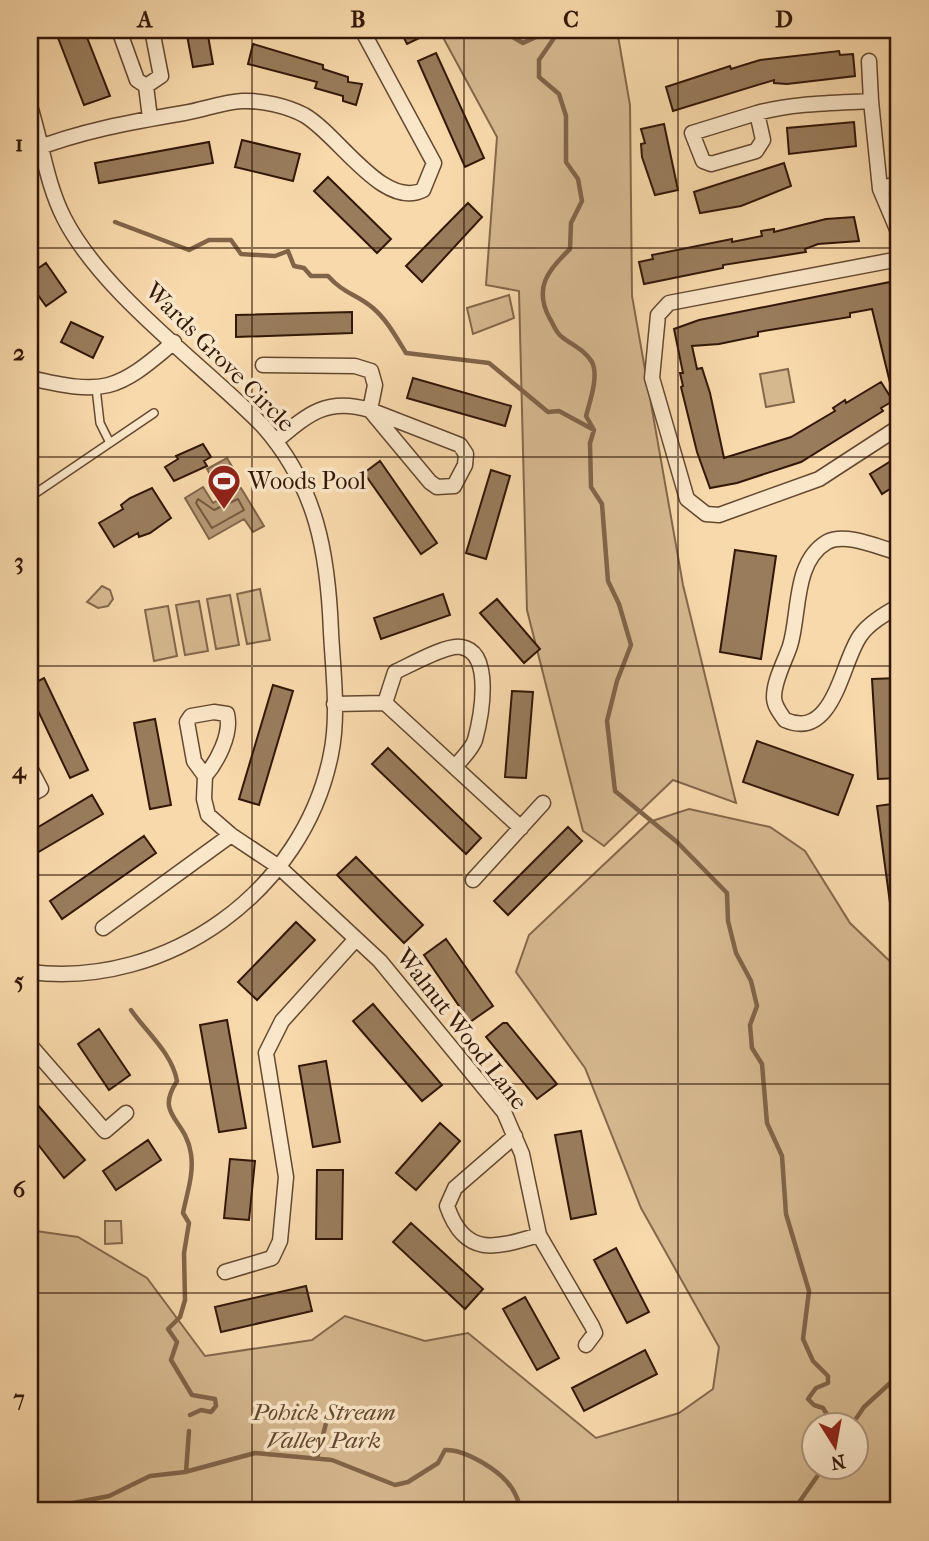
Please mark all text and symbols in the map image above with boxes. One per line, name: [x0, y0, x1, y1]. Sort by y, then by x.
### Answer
text: A: [136, 6, 154, 33]
text: B: [351, 6, 366, 33]
text: C: [563, 6, 579, 33]
text: D: [775, 6, 793, 33]
text: 1: [15, 130, 23, 157]
street label: Wards Grove Circle: [139, 276, 300, 437]
text: 2: [13, 339, 25, 366]
sports icon: Woods Pool: [205, 462, 243, 511]
place label: Woods Pool: [247, 467, 366, 495]
text: 3: [14, 548, 24, 575]
text: 4: [11, 757, 27, 784]
street label: Walnut Wood Lane: [390, 942, 534, 1115]
text: 5: [14, 967, 24, 994]
text: 6: [13, 1176, 26, 1203]
text: 7: [12, 1385, 25, 1412]
park label: Pohick Stream Valley Park: [251, 1398, 396, 1454]
north arrow: [800, 1412, 870, 1482]
text: N: [828, 1450, 847, 1474]

